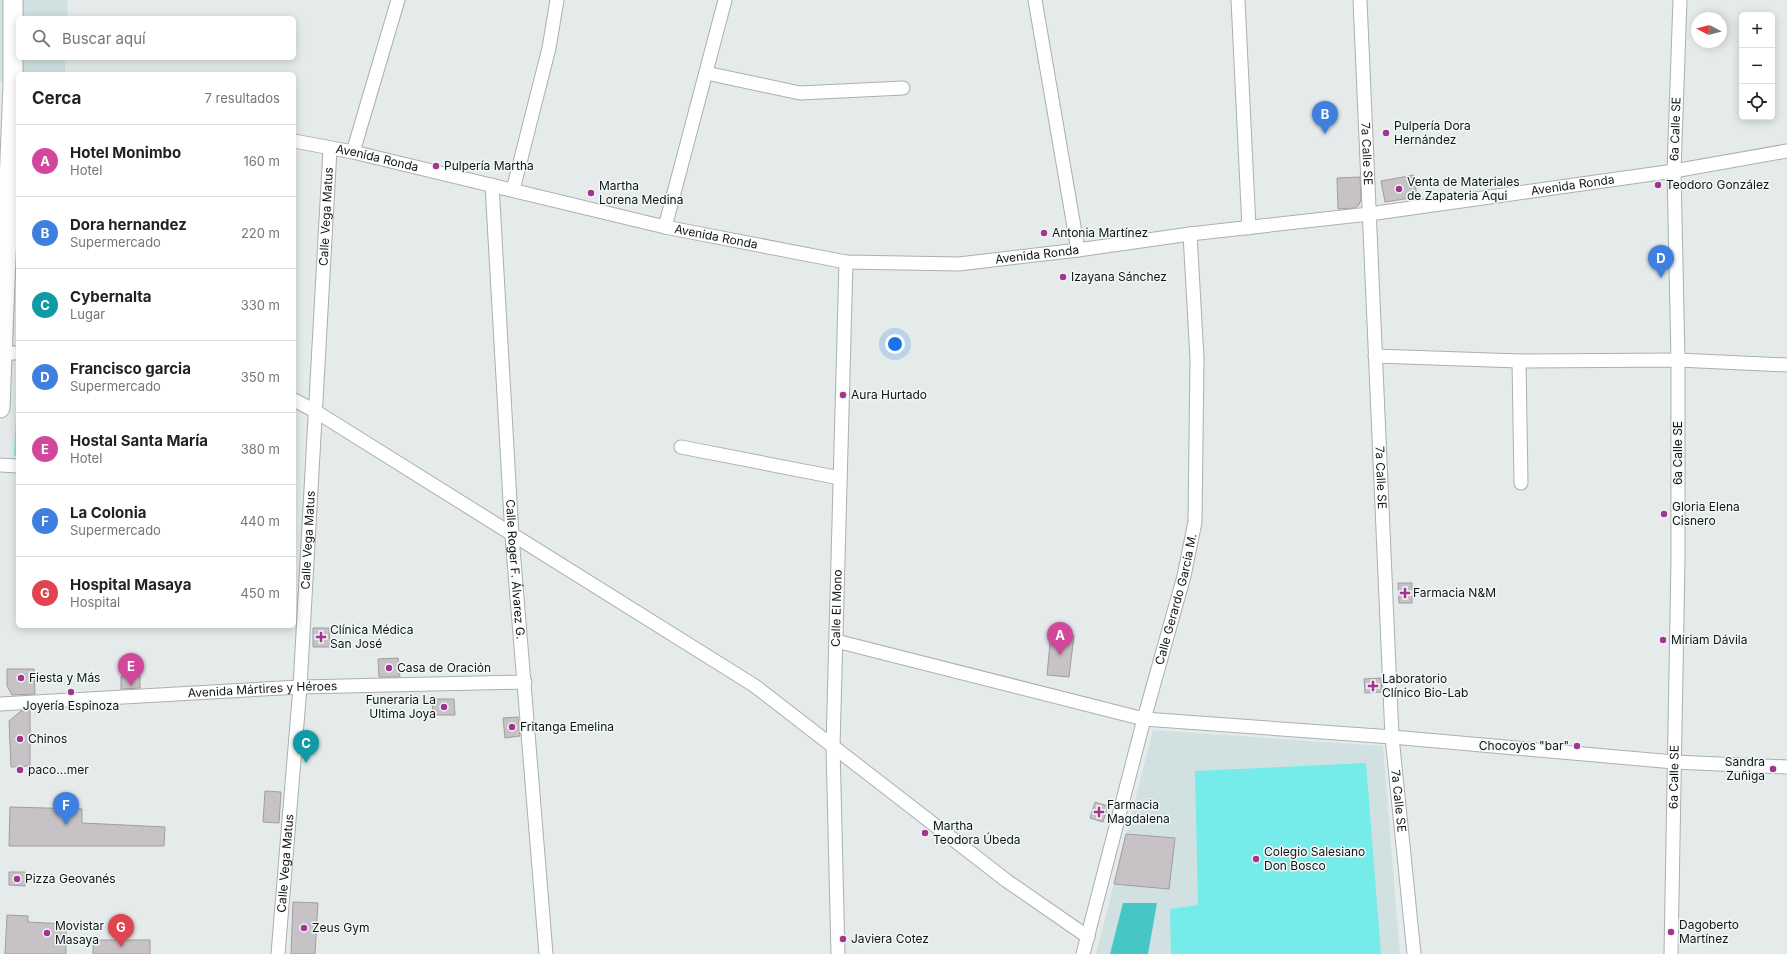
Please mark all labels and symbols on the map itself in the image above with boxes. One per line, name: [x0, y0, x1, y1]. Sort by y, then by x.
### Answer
north arrow: [1691, 12, 1727, 48]
street label: 6a Calle SE: [1666, 97, 1684, 161]
pin: B: [1312, 101, 1338, 134]
place label: Pulpería Dora Hernández: [1394, 118, 1471, 147]
street label: 7a Calle SE: [1358, 122, 1376, 186]
marker: Pulpería Dora Hernández: [1381, 128, 1391, 138]
street label: Avenida Ronda: [335, 141, 420, 175]
place label: Pulpería Martha: [444, 158, 534, 173]
marker: Pulpería Martha: [431, 161, 441, 171]
street label: Calle Vega Matus: [315, 167, 336, 266]
street label: Avenida Ronda: [1530, 171, 1615, 198]
place label: Venta de Materiales de Zapateria Aqui: [1407, 174, 1520, 203]
place label: Teodoro González: [1666, 177, 1769, 192]
place label: Martha Lorena Medina: [599, 178, 683, 207]
marker: Teodoro González: [1653, 180, 1663, 190]
marker: Venta de Materiales de Zapateria Aqui: [1394, 184, 1404, 194]
marker: Martha Lorena Medina: [586, 188, 596, 198]
street label: Avenida Ronda: [673, 221, 759, 252]
place label: Antonia Martínez: [1052, 225, 1148, 240]
marker: Antonia Martínez: [1039, 228, 1049, 238]
street label: Avenida Ronda: [994, 242, 1080, 267]
pin: D: [1648, 245, 1674, 278]
place label: Izayana Sánchez: [1071, 269, 1167, 284]
marker: Izayana Sánchez: [1058, 272, 1068, 282]
your location: [885, 334, 905, 354]
place label: Aura Hurtado: [851, 387, 927, 402]
marker: Aura Hurtado: [838, 390, 848, 400]
street label: 6a Calle SE: [1670, 421, 1685, 485]
street label: 7a Calle SE: [1372, 446, 1390, 509]
street label: Calle Vega Matus: [297, 490, 318, 590]
street label: Calle Roger F. Álvarez G.: [503, 499, 528, 640]
place label: Gloria Elena Cisnero: [1672, 499, 1740, 528]
marker: Gloria Elena Cisnero: [1659, 509, 1669, 519]
street label: Calle Gerardo García M.: [1152, 532, 1200, 666]
street label: Calle El Mono: [828, 569, 845, 647]
place label: Farmacia N&M: [1413, 585, 1496, 600]
marker: Farmacia N&M: [1400, 588, 1410, 598]
place label: Clínica Médica San José: [330, 622, 413, 651]
pin: A: [1047, 622, 1073, 655]
marker: Clínica Médica San José: [315, 631, 327, 643]
place label: Míriam Dávila: [1671, 632, 1748, 647]
marker: Míriam Dávila: [1658, 635, 1668, 645]
pin: E: [118, 653, 144, 686]
place label: Casa de Oración: [397, 660, 491, 675]
marker: Casa de Oración: [384, 663, 394, 673]
place label: Fiesta y Más: [29, 670, 100, 685]
place label: Laboratorio Clínico Bio-Lab: [1382, 671, 1468, 700]
marker: Fiesta y Más: [16, 673, 26, 683]
street label: Avenida Mártires y Héroes: [187, 678, 337, 700]
marker: Laboratorio Clínico Bio-Lab: [1367, 680, 1379, 692]
marker: Joyería Espinoza: [66, 687, 76, 697]
place label: Funeraria La Ultima Joya: [366, 692, 436, 721]
place label: Joyería Espinoza: [23, 698, 119, 713]
marker: Funeraria La Ultima Joya: [439, 702, 449, 712]
place label: Fritanga Emelina: [520, 719, 614, 734]
marker: Fritanga Emelina: [507, 722, 517, 732]
pin: C: [293, 730, 319, 763]
place label: Chinos: [28, 731, 67, 746]
marker: Chinos: [15, 734, 25, 744]
place label: Chocoyos "bar": [1479, 738, 1569, 753]
marker: Chocoyos "bar": [1572, 741, 1582, 751]
street label: 6a Calle SE: [1666, 745, 1682, 809]
place label: Sandra Zuñiga: [1725, 754, 1765, 783]
place label: paco...mer: [28, 762, 89, 777]
marker: Sandra Zuñiga: [1768, 764, 1778, 774]
marker: paco...mer: [15, 765, 25, 775]
street label: 7a Calle SE: [1388, 769, 1410, 833]
pin: F: [53, 792, 79, 825]
place label: Farmacia Magdalena: [1107, 797, 1170, 826]
marker: Farmacia Magdalena: [1094, 807, 1104, 817]
street label: Calle Vega Matus: [273, 813, 297, 913]
place label: Martha Teodora Úbeda: [933, 818, 1021, 847]
marker: Martha Teodora Úbeda: [920, 828, 930, 838]
place label: Colegio Salesiano Don Bosco: [1264, 844, 1365, 873]
marker: Colegio Salesiano Don Bosco: [1251, 854, 1261, 864]
place label: Pizza Geovanés: [25, 871, 116, 886]
marker: Pizza Geovanés: [12, 874, 22, 884]
pin: G: [108, 914, 134, 947]
place label: Dagoberto Martínez: [1679, 917, 1739, 946]
place label: Movistar Masaya: [55, 918, 105, 947]
place label: Zeus Gym: [312, 920, 370, 935]
marker: Zeus Gym: [299, 923, 309, 933]
marker: Dagoberto Martínez: [1666, 927, 1676, 937]
marker: Movistar Masaya: [42, 928, 52, 938]
place label: Javiera Cotez: [851, 931, 929, 946]
marker: Javiera Cotez: [838, 934, 848, 944]

